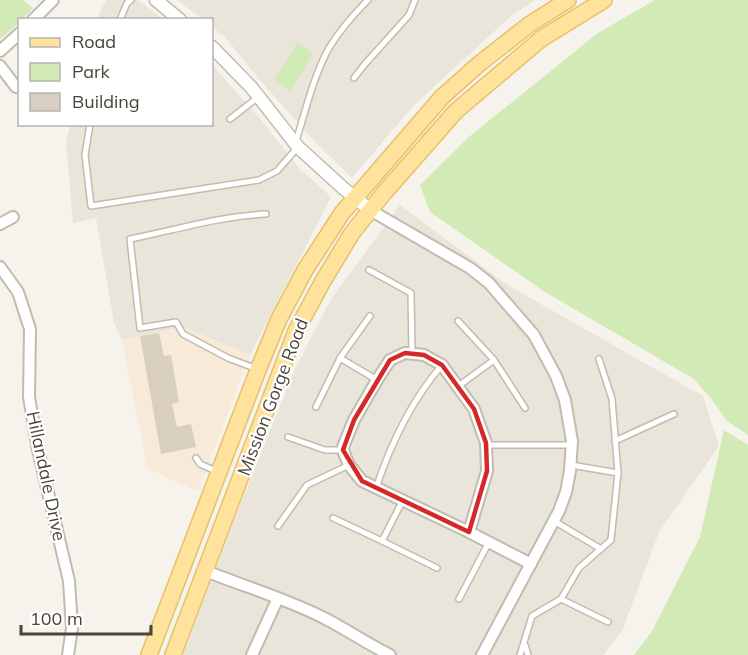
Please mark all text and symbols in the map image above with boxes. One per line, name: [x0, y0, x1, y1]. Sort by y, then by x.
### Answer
legend: [18, 18, 213, 126]
text: Road: [72, 30, 116, 53]
text: Park: [72, 60, 111, 83]
text: Building: [72, 90, 140, 113]
street label: Mission Gorge Road: [232, 315, 313, 479]
street label: Hillandale Drive: [22, 409, 71, 543]
scale bar: [21, 598, 152, 636]
text: 100 m: [30, 607, 83, 630]

